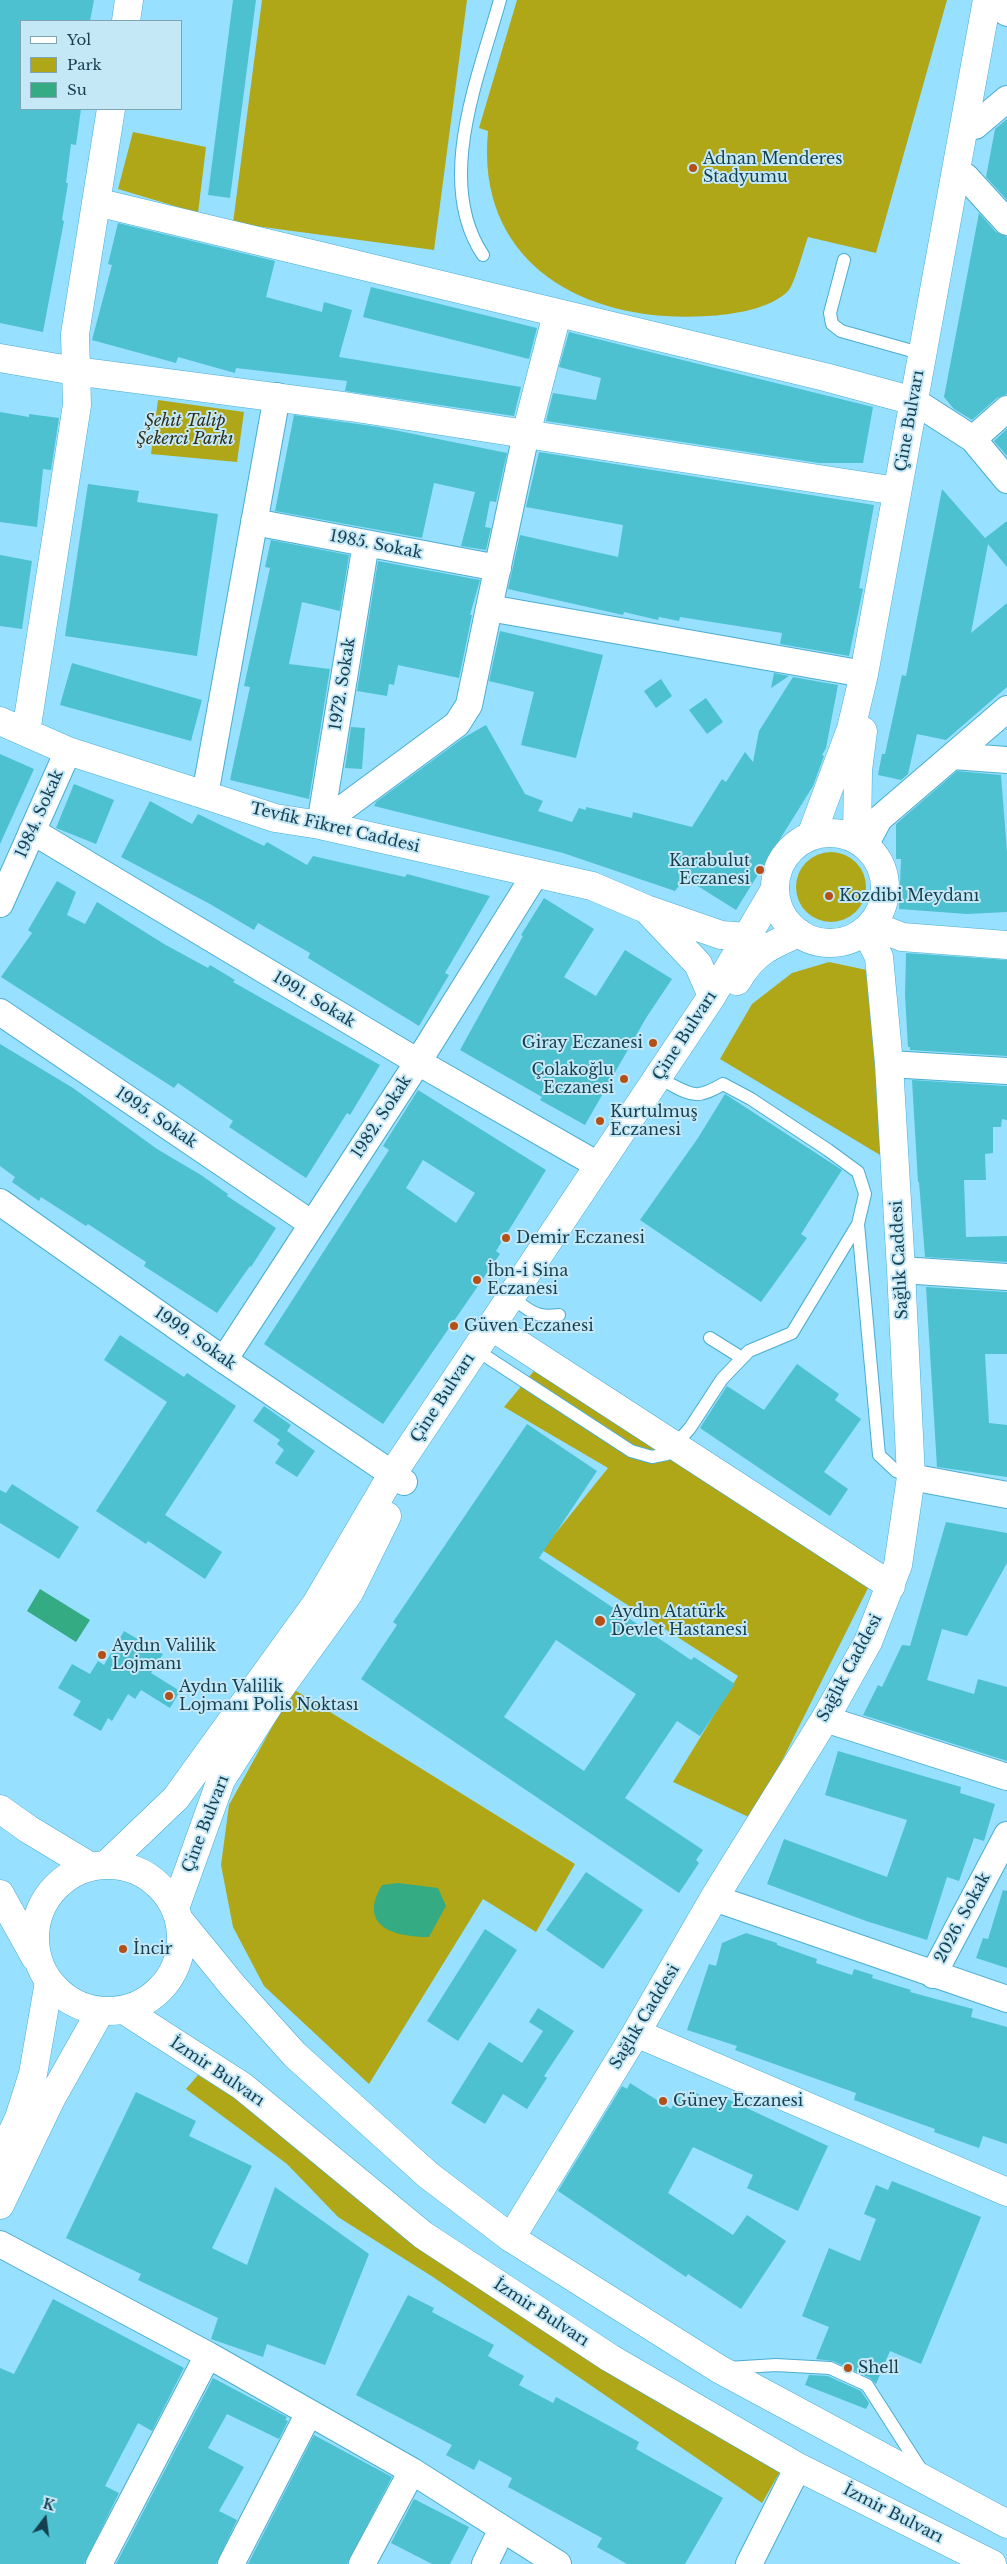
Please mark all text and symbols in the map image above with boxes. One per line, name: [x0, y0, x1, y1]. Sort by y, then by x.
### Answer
legend: [20, 20, 182, 110]
text: Yol: [67, 30, 91, 49]
text: Park: [67, 55, 102, 74]
text: Su: [67, 80, 87, 99]
place label: Adnan Menderes Stadyumu: [703, 149, 842, 187]
marker: Adnan Menderes Stadyumu: [687, 162, 699, 174]
street label: Çine Bulvarı: [892, 369, 928, 473]
park label: Şehit Talip Şekerci Parkı: [137, 411, 233, 449]
street label: 1985. Sokak: [328, 527, 424, 563]
street label: 1972. Sokak: [326, 636, 360, 732]
street label: 1984. Sokak: [12, 767, 68, 861]
street label: Tevfik Fikret Caddesi: [248, 799, 422, 857]
place label: Karabulut Eczanesi: [669, 851, 750, 889]
marker: Karabulut Eczanesi: [754, 864, 766, 876]
place label: Kozdibi Meydanı: [839, 886, 979, 906]
marker: Kozdibi Meydanı: [823, 890, 835, 902]
street label: 1991. Sokak: [269, 968, 359, 1032]
street label: Çine Bulvarı: [649, 988, 721, 1084]
place label: Giray Eczanesi: [522, 1033, 643, 1053]
marker: Giray Eczanesi: [647, 1037, 659, 1049]
place label: Çolakoğlu Eczanesi: [531, 1060, 614, 1098]
street label: 1982. Sokak: [348, 1072, 416, 1162]
marker: Çolakoğlu Eczanesi: [618, 1073, 630, 1085]
street label: 1995. Sokak: [111, 1084, 201, 1152]
place label: Kurtulmuş Eczanesi: [610, 1102, 698, 1140]
marker: Kurtulmuş Eczanesi: [594, 1115, 606, 1127]
street label: Sağlık Caddesi: [887, 1200, 913, 1320]
place label: Demir Eczanesi: [516, 1228, 645, 1248]
marker: Demir Eczanesi: [500, 1232, 512, 1244]
place label: İbn-i Sina Eczanesi: [487, 1261, 568, 1299]
marker: İbn-i Sina Eczanesi: [471, 1274, 483, 1286]
street label: 1999. Sokak: [150, 1304, 240, 1374]
place label: Güven Eczanesi: [464, 1316, 594, 1336]
marker: Güven Eczanesi: [448, 1320, 460, 1332]
street label: Çine Bulvarı: [407, 1350, 479, 1446]
place label: Aydın Atatürk Devlet Hastanesi: [611, 1602, 747, 1640]
street label: Sağlık Caddesi: [814, 1611, 886, 1725]
marker: Aydın Atatürk Devlet Hastanesi: [593, 1614, 607, 1628]
place label: Aydın Valilik Lojmanı: [112, 1636, 216, 1674]
marker: Aydın Valilik Lojmanı: [96, 1649, 108, 1661]
place label: Aydın Valilik Lojmanı Polis Noktası: [179, 1677, 358, 1715]
marker: Aydın Valilik Lojmanı Polis Noktası: [163, 1690, 175, 1702]
street label: Çine Bulvarı: [179, 1773, 233, 1875]
street label: 2026. Sokak: [931, 1870, 995, 1966]
place label: İncir: [133, 1939, 172, 1959]
marker: İncir: [117, 1943, 129, 1955]
street label: Sağlık Caddesi: [606, 1961, 684, 2073]
street label: İzmir Bulvarı: [166, 2033, 268, 2111]
place label: Güney Eczanesi: [673, 2091, 803, 2111]
marker: Güney Eczanesi: [657, 2095, 669, 2107]
street label: İzmir Bulvarı: [490, 2275, 592, 2351]
place label: Shell: [858, 2358, 899, 2378]
marker: Shell: [842, 2362, 854, 2374]
street label: İzmir Bulvarı: [840, 2480, 946, 2548]
north arrow: [20, 2494, 70, 2544]
text: K: [41, 2494, 57, 2515]

